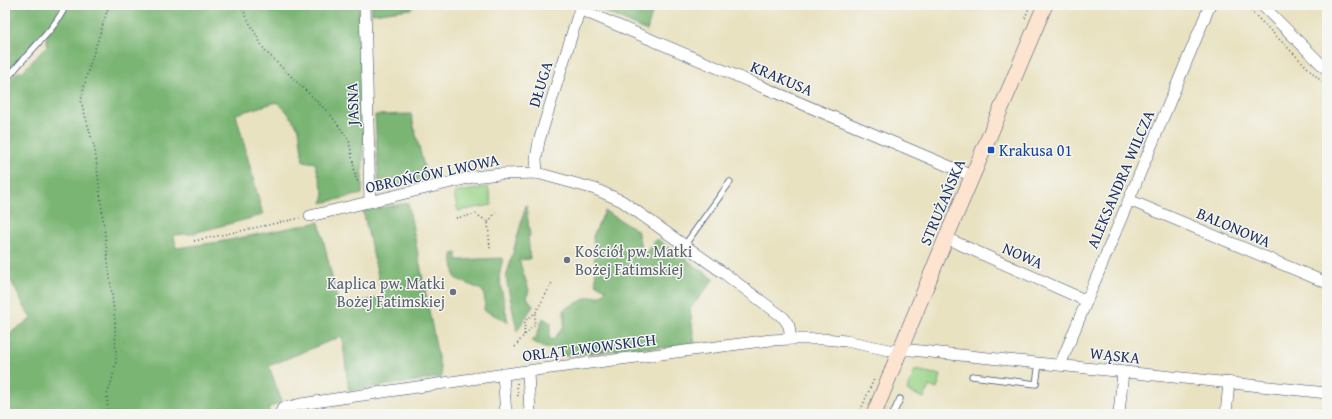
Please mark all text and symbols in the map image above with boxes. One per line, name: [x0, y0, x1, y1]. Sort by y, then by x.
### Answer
street label: KRAKUSA: [747, 54, 817, 102]
street label: DŁUGA: [522, 58, 558, 110]
street label: JASNA: [339, 82, 365, 128]
street label: ALEKSANDRA WILCZA: [1080, 106, 1160, 252]
place label: Krakusa 01: [999, 138, 1072, 162]
marker: Krakusa 01: [986, 145, 996, 155]
street label: OBROŃCÓW LWOWA: [363, 147, 501, 199]
street label: STRUŻAŃSKA: [913, 155, 971, 249]
street label: BALONOWA: [1193, 201, 1275, 254]
street label: NOWA: [999, 235, 1047, 275]
place label: Kościół pw. Matki Bożej Fatimskiej: [575, 239, 693, 281]
marker: Kościół pw. Matki Bożej Fatimskiej: [562, 255, 572, 265]
place label: Kaplica pw. Matki Bożej Fatimskiej: [327, 271, 446, 313]
marker: Kaplica pw. Matki Bożej Fatimskiej: [448, 287, 458, 297]
street label: ORLĄT LWOWSKICH: [521, 327, 658, 367]
street label: WĄSKA: [1089, 340, 1142, 370]

